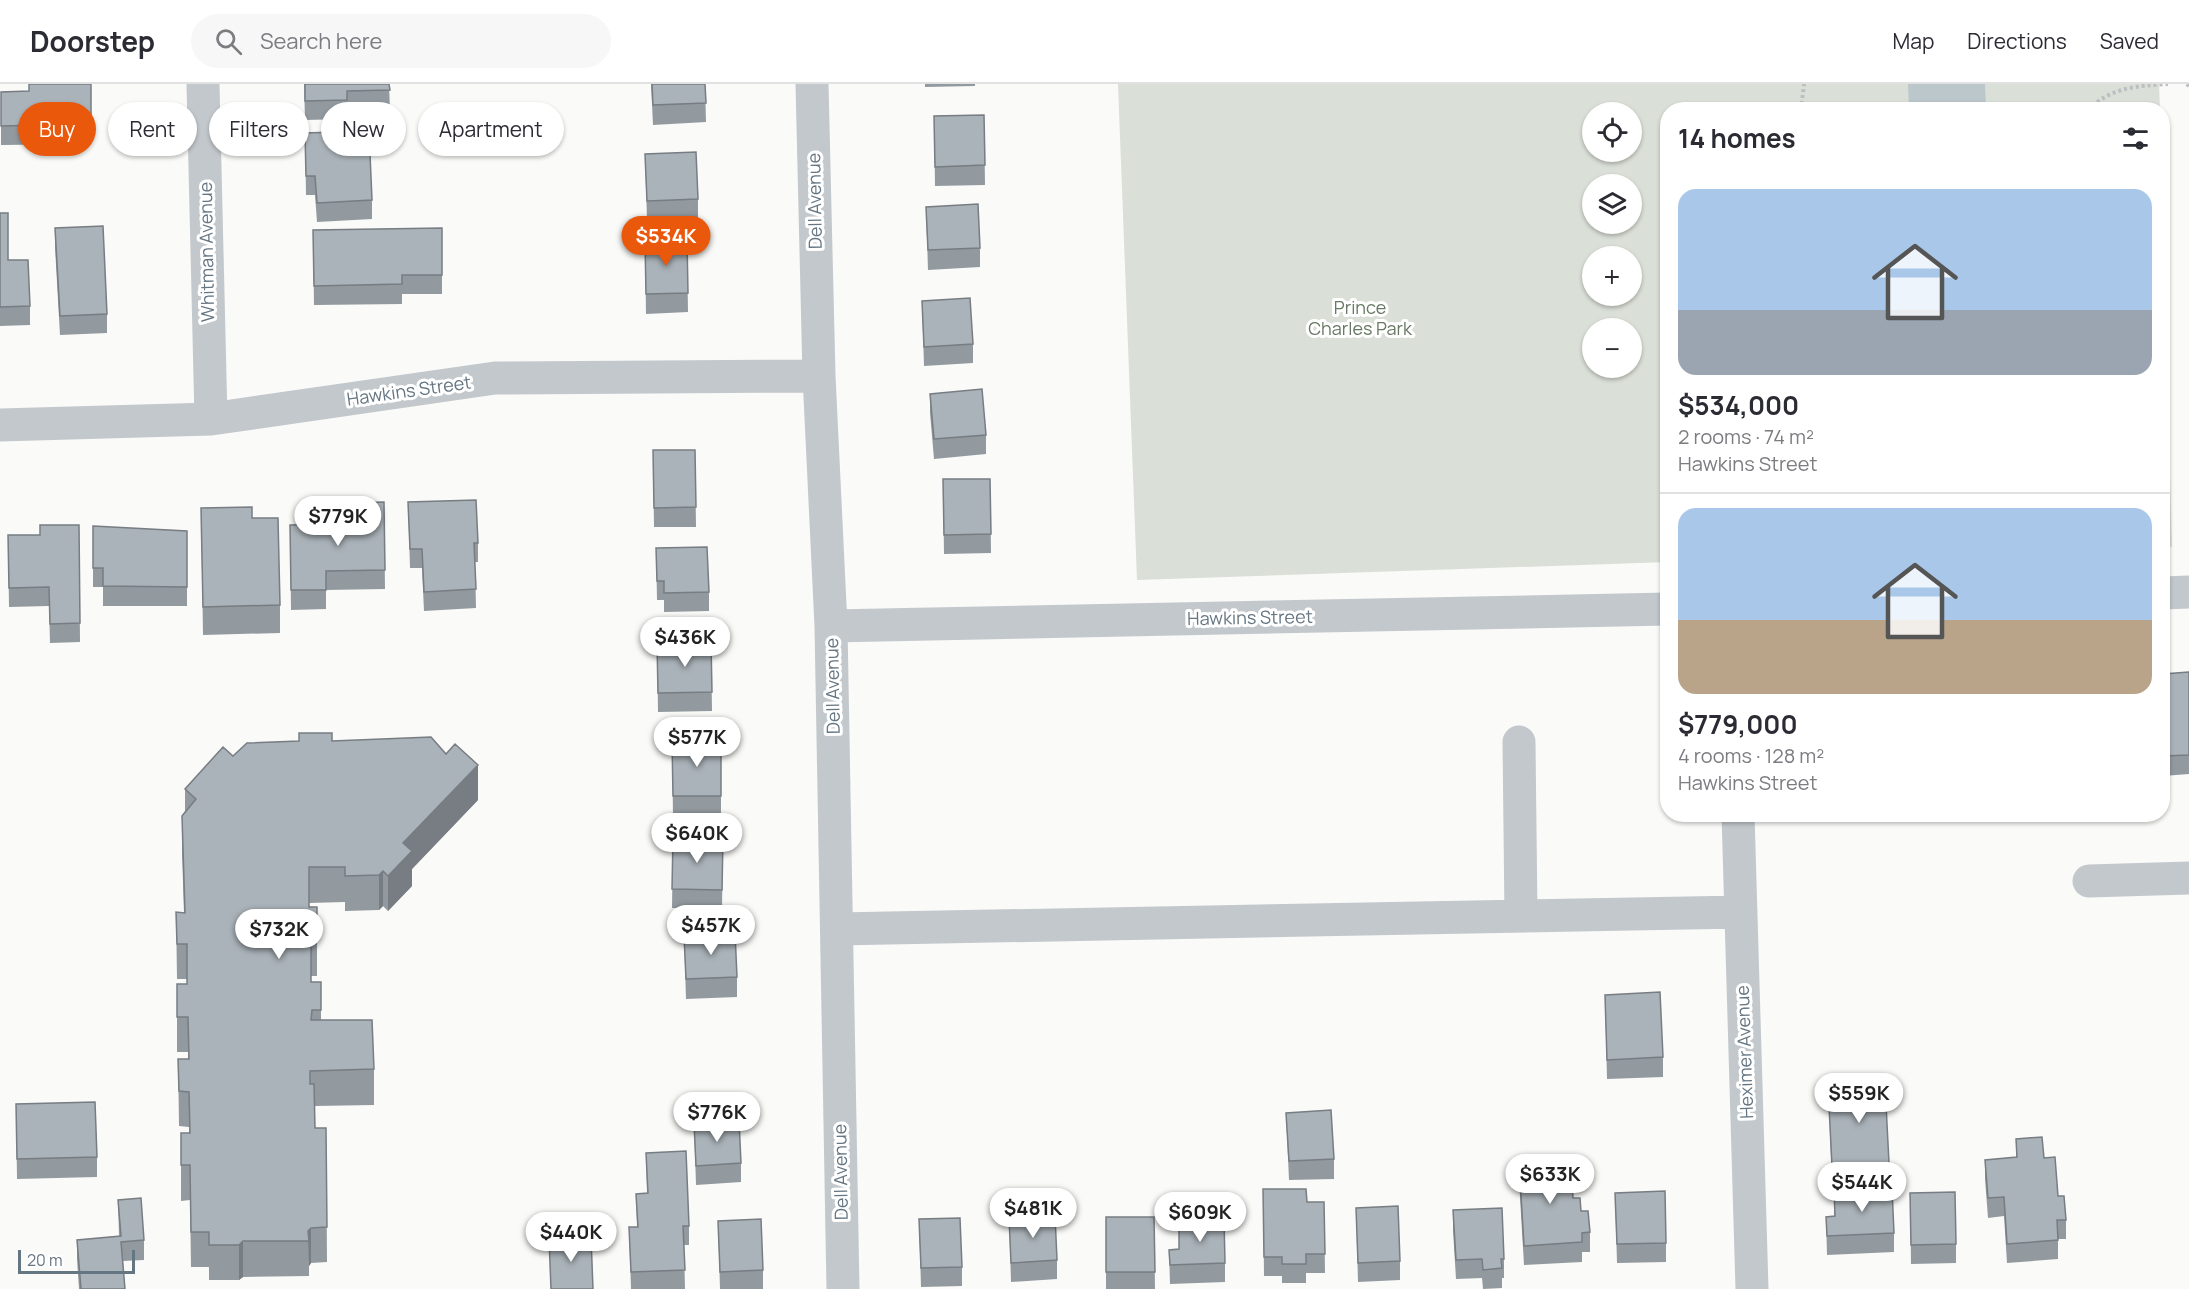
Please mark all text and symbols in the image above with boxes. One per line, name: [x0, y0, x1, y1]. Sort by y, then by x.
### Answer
search box: [191, 14, 611, 68]
text: Doorstep: [30, 22, 155, 60]
icon: search: [212, 25, 245, 58]
text: Search here: [260, 26, 382, 56]
text: Map: [1893, 27, 1934, 55]
text: Directions: [1967, 27, 2067, 55]
text: Saved: [2100, 27, 2159, 55]
chip: Buy: [18, 102, 96, 156]
chip: Rent: [108, 102, 197, 156]
chip: Filters: [209, 102, 309, 156]
chip: New: [321, 102, 406, 156]
chip: Apartment: [418, 102, 564, 156]
map controls: [1582, 102, 1642, 378]
button: locate: [1582, 102, 1642, 162]
text: 14 homes: [1678, 120, 1796, 156]
icon: filters: [2119, 122, 2152, 155]
street label: Dell Avenue: [801, 153, 827, 249]
button: layers: [1582, 174, 1642, 234]
street label: Whitman Avenue: [193, 182, 219, 322]
pin: $534K: [624, 216, 708, 267]
text: $534K: [635, 222, 697, 249]
icon: home: [1861, 228, 1969, 336]
button: +: [1582, 246, 1642, 306]
park label: Prince Charles Park: [1308, 295, 1413, 340]
button: −: [1582, 318, 1642, 378]
street label: Hawkins Street: [345, 369, 473, 411]
text: $534,000: [1678, 387, 1799, 423]
text: 2 rooms · 74 m²: [1678, 423, 1814, 450]
text: Hawkins Street: [1678, 450, 1817, 477]
pin: $779K: [296, 496, 380, 547]
text: $779K: [308, 502, 368, 529]
icon: home: [1861, 547, 1969, 655]
street label: Hawkins Street: [1187, 604, 1313, 630]
pin: $436K: [643, 617, 727, 668]
text: $436K: [654, 623, 716, 650]
street label: Dell Avenue: [819, 638, 845, 734]
text: $779,000: [1678, 706, 1798, 742]
pin: $577K: [655, 717, 739, 768]
text: $577K: [668, 723, 726, 750]
text: 4 rooms · 128 m²: [1678, 742, 1824, 769]
text: Hawkins Street: [1678, 769, 1817, 796]
pin: $640K: [655, 813, 739, 864]
text: $640K: [665, 819, 729, 846]
pin: $457K: [669, 905, 753, 956]
pin: $732K: [237, 909, 321, 960]
text: $457K: [681, 911, 741, 938]
text: $732K: [249, 915, 309, 942]
street label: Heximer Avenue: [1730, 985, 1758, 1119]
pin: $559K: [1817, 1073, 1901, 1124]
text: $559K: [1828, 1079, 1890, 1106]
pin: $776K: [675, 1092, 759, 1143]
text: $776K: [687, 1098, 747, 1125]
street label: Dell Avenue: [827, 1124, 853, 1220]
pin: $633K: [1508, 1154, 1592, 1205]
text: $633K: [1519, 1160, 1581, 1187]
pin: $544K: [1820, 1162, 1904, 1213]
text: $544K: [1831, 1168, 1893, 1195]
pin: $481K: [991, 1188, 1075, 1239]
pin: $609K: [1158, 1192, 1242, 1243]
text: $481K: [1004, 1194, 1062, 1221]
text: $609K: [1168, 1198, 1232, 1225]
pin: $440K: [529, 1212, 613, 1263]
text: $440K: [540, 1218, 602, 1245]
scale bar: [18, 1247, 135, 1274]
text: 20 m: [27, 1249, 63, 1271]

